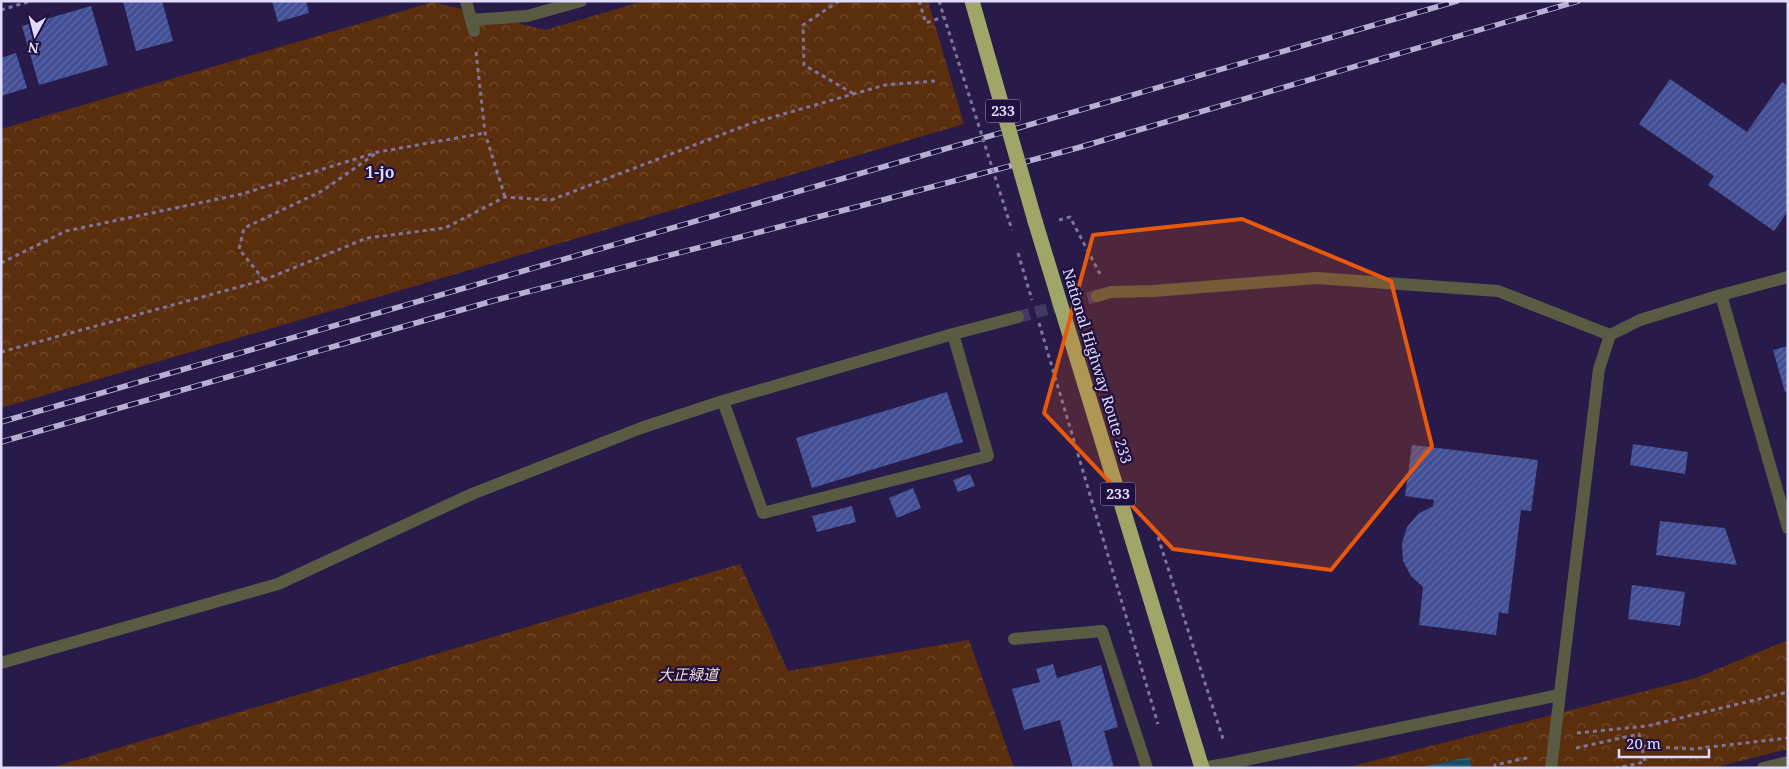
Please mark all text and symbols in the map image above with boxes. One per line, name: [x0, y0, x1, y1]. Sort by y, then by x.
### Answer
north arrow: [10, 10, 60, 60]
text: N: [27, 38, 40, 59]
road number: 233: [986, 100, 1020, 122]
district label: 1-jo: [365, 161, 395, 183]
street label: National Highway Route 233: [1059, 266, 1137, 466]
road number: 233: [1100, 482, 1136, 506]
park label: 大正緑道: [658, 664, 720, 684]
scale bar: [1619, 726, 1709, 758]
text: 20 m: [1626, 733, 1661, 753]

